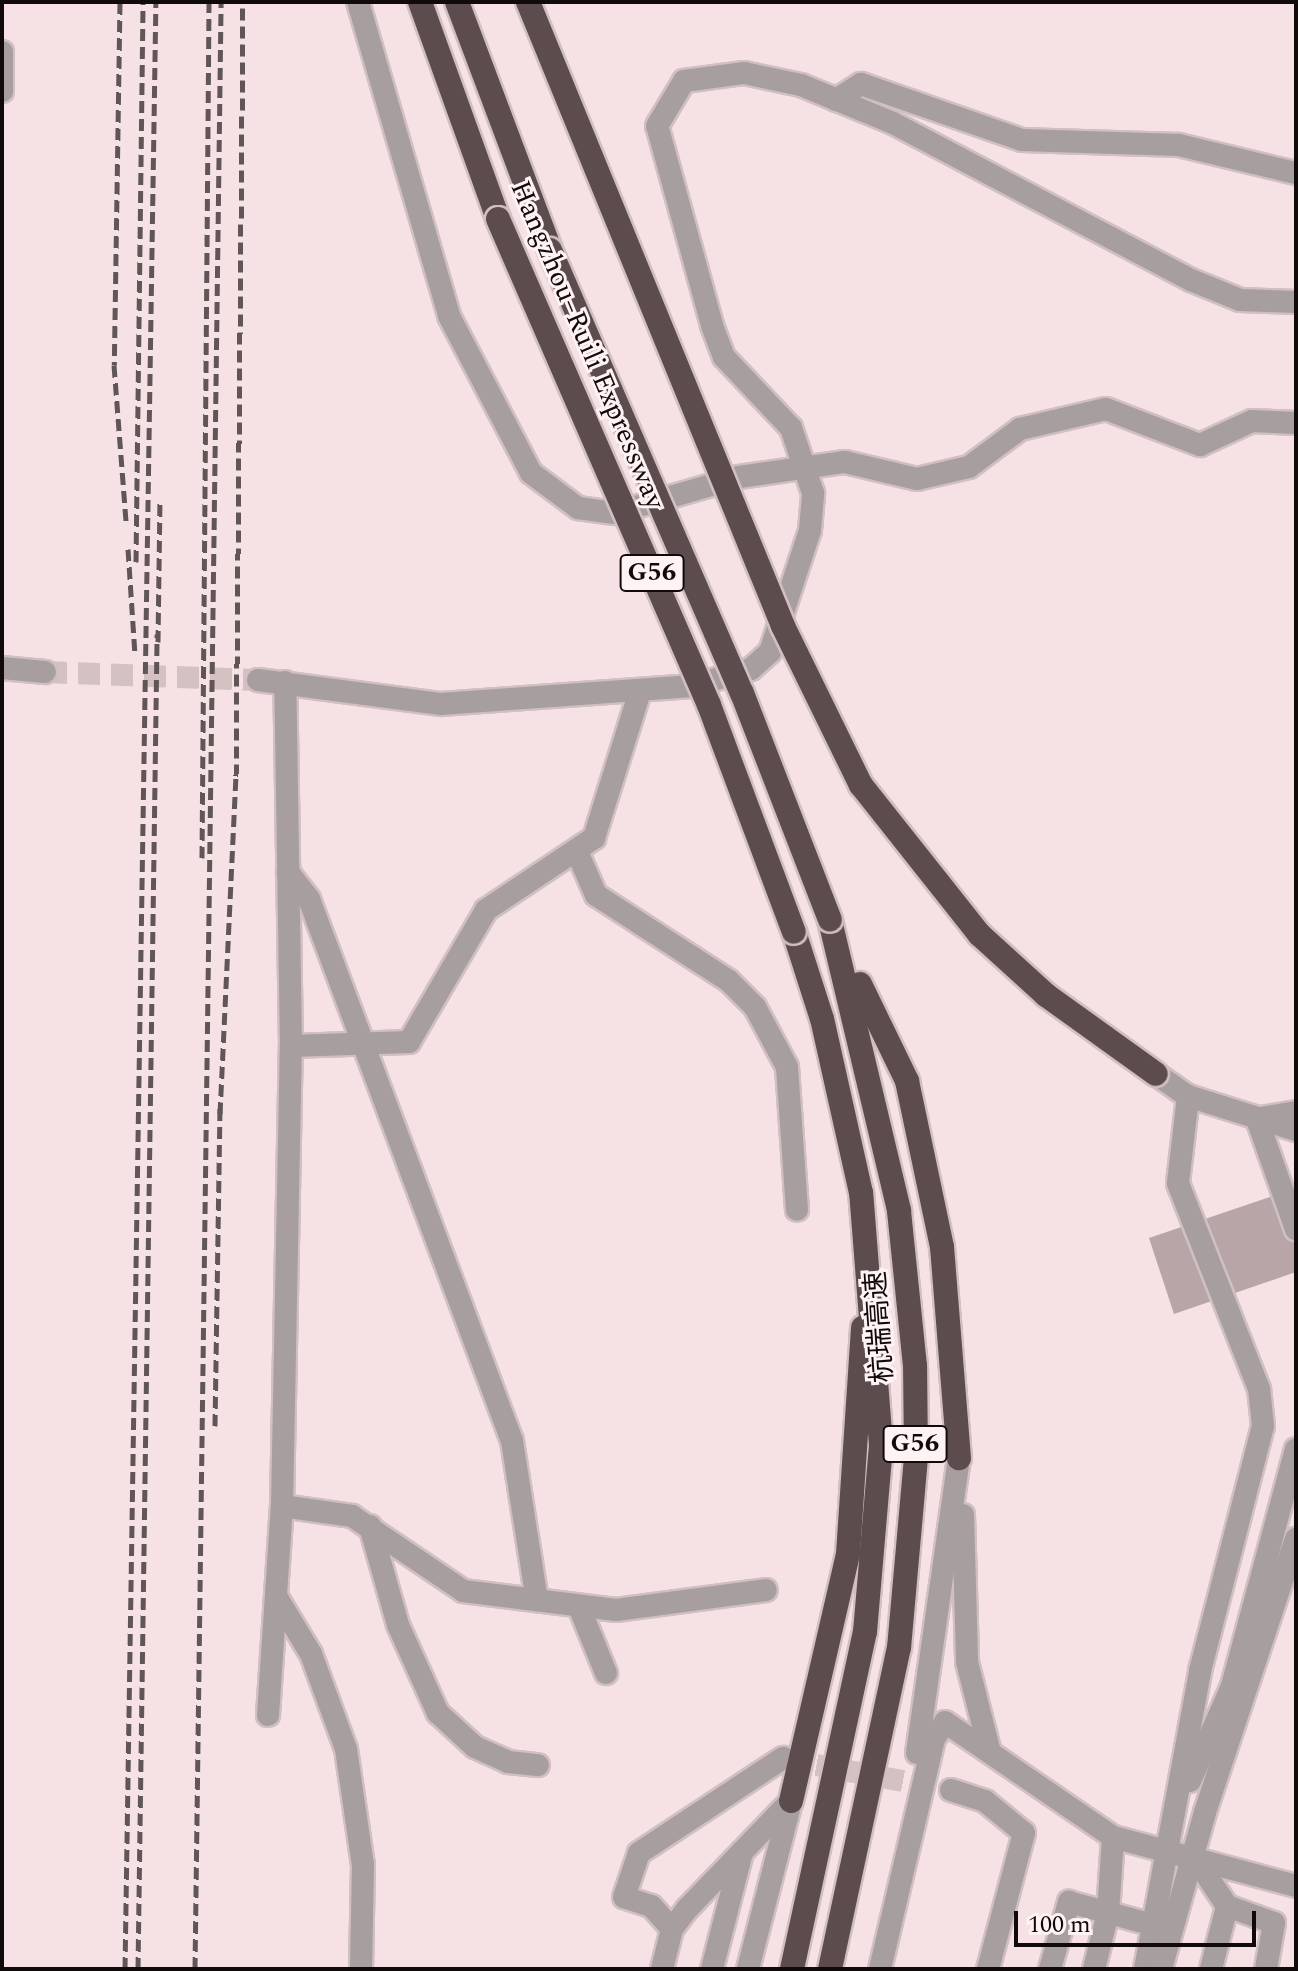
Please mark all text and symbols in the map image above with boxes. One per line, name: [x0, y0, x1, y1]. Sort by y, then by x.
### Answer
street label: Hangzhou–Ruili Expressway: [502, 176, 672, 514]
road number: G56: [618, 551, 686, 595]
street label: 杭瑞高速: [859, 1270, 901, 1384]
road number: G56: [881, 1422, 949, 1466]
scale bar: [1018, 1895, 1260, 1945]
text: 100 m: [1028, 1907, 1091, 1943]

